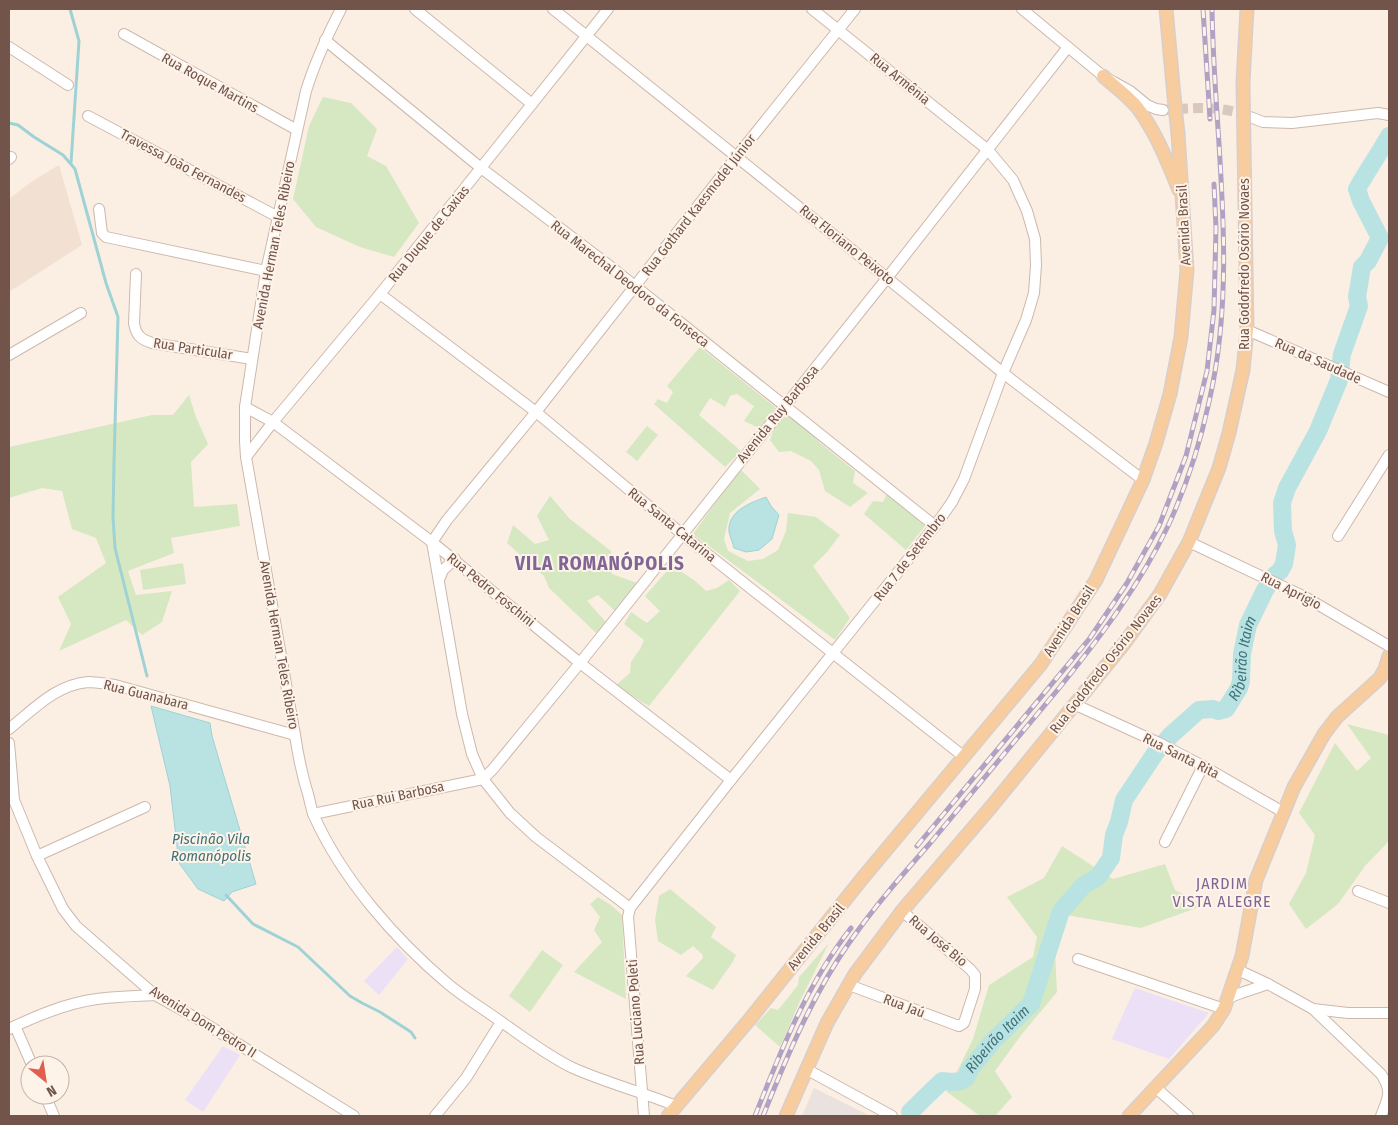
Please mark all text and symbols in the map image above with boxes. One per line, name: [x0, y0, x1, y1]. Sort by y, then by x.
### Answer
street label: Rua Roque Martins: [159, 49, 261, 117]
street label: Rua Armênia: [866, 49, 934, 109]
street label: Travessa João Fernandes: [117, 126, 249, 206]
street label: Rua Gothard Kaesmodel Júnior: [638, 131, 760, 279]
street label: Avenida Herman Teles Ribeiro: [249, 159, 299, 331]
street label: Rua Godofredo Osório Novaes: [1236, 178, 1253, 350]
street label: Rua Duque de Caxias: [385, 182, 473, 286]
street label: Avenida Brasil: [1173, 184, 1195, 266]
street label: Rua Floriano Peixoto: [796, 201, 898, 289]
street label: Rua Marechal Deodoro da Fonseca: [547, 217, 713, 351]
street label: Rua Particular: [152, 334, 234, 364]
street label: Rua da Saudade: [1272, 334, 1364, 388]
street label: Avenida Ruy Barbosa: [733, 362, 823, 466]
street label: Rua Santa Catarina: [624, 484, 720, 566]
street label: Rua 7 de Setembro: [870, 510, 950, 604]
street label: Rua Pedro Foschini: [444, 549, 538, 631]
district label: VILA ROMANÓPOLIS: [514, 551, 685, 575]
street label: Avenida Herman Teles Ribeiro: [256, 559, 302, 731]
street label: Rua Aprigio: [1258, 568, 1324, 614]
street label: Avenida Brasil: [1040, 582, 1098, 660]
street label: Rua Godofredo Osório Novaes: [1046, 591, 1166, 737]
water label: Ribeirão Itaim: [1224, 613, 1260, 704]
street label: Rua Guanabara: [102, 676, 190, 714]
street label: Rua Santa Rita: [1140, 729, 1222, 783]
street label: Rua Rui Barbosa: [350, 778, 446, 814]
water label: Piscinão Vila Romanópolis: [171, 830, 252, 865]
district label: JARDIM VISTA ALEGRE: [1173, 874, 1271, 911]
street label: Avenida Brasil: [784, 900, 848, 974]
street label: Rua José Bio: [905, 912, 971, 970]
street label: Rua Luciano Poleti: [624, 959, 648, 1065]
street label: Avenida Dom Pedro II: [147, 982, 259, 1062]
street label: Rua Jaú: [881, 990, 927, 1022]
water label: Ribeirão Itaim: [961, 1001, 1033, 1077]
north arrow: [20, 1055, 70, 1105]
text: N: [43, 1081, 59, 1100]

